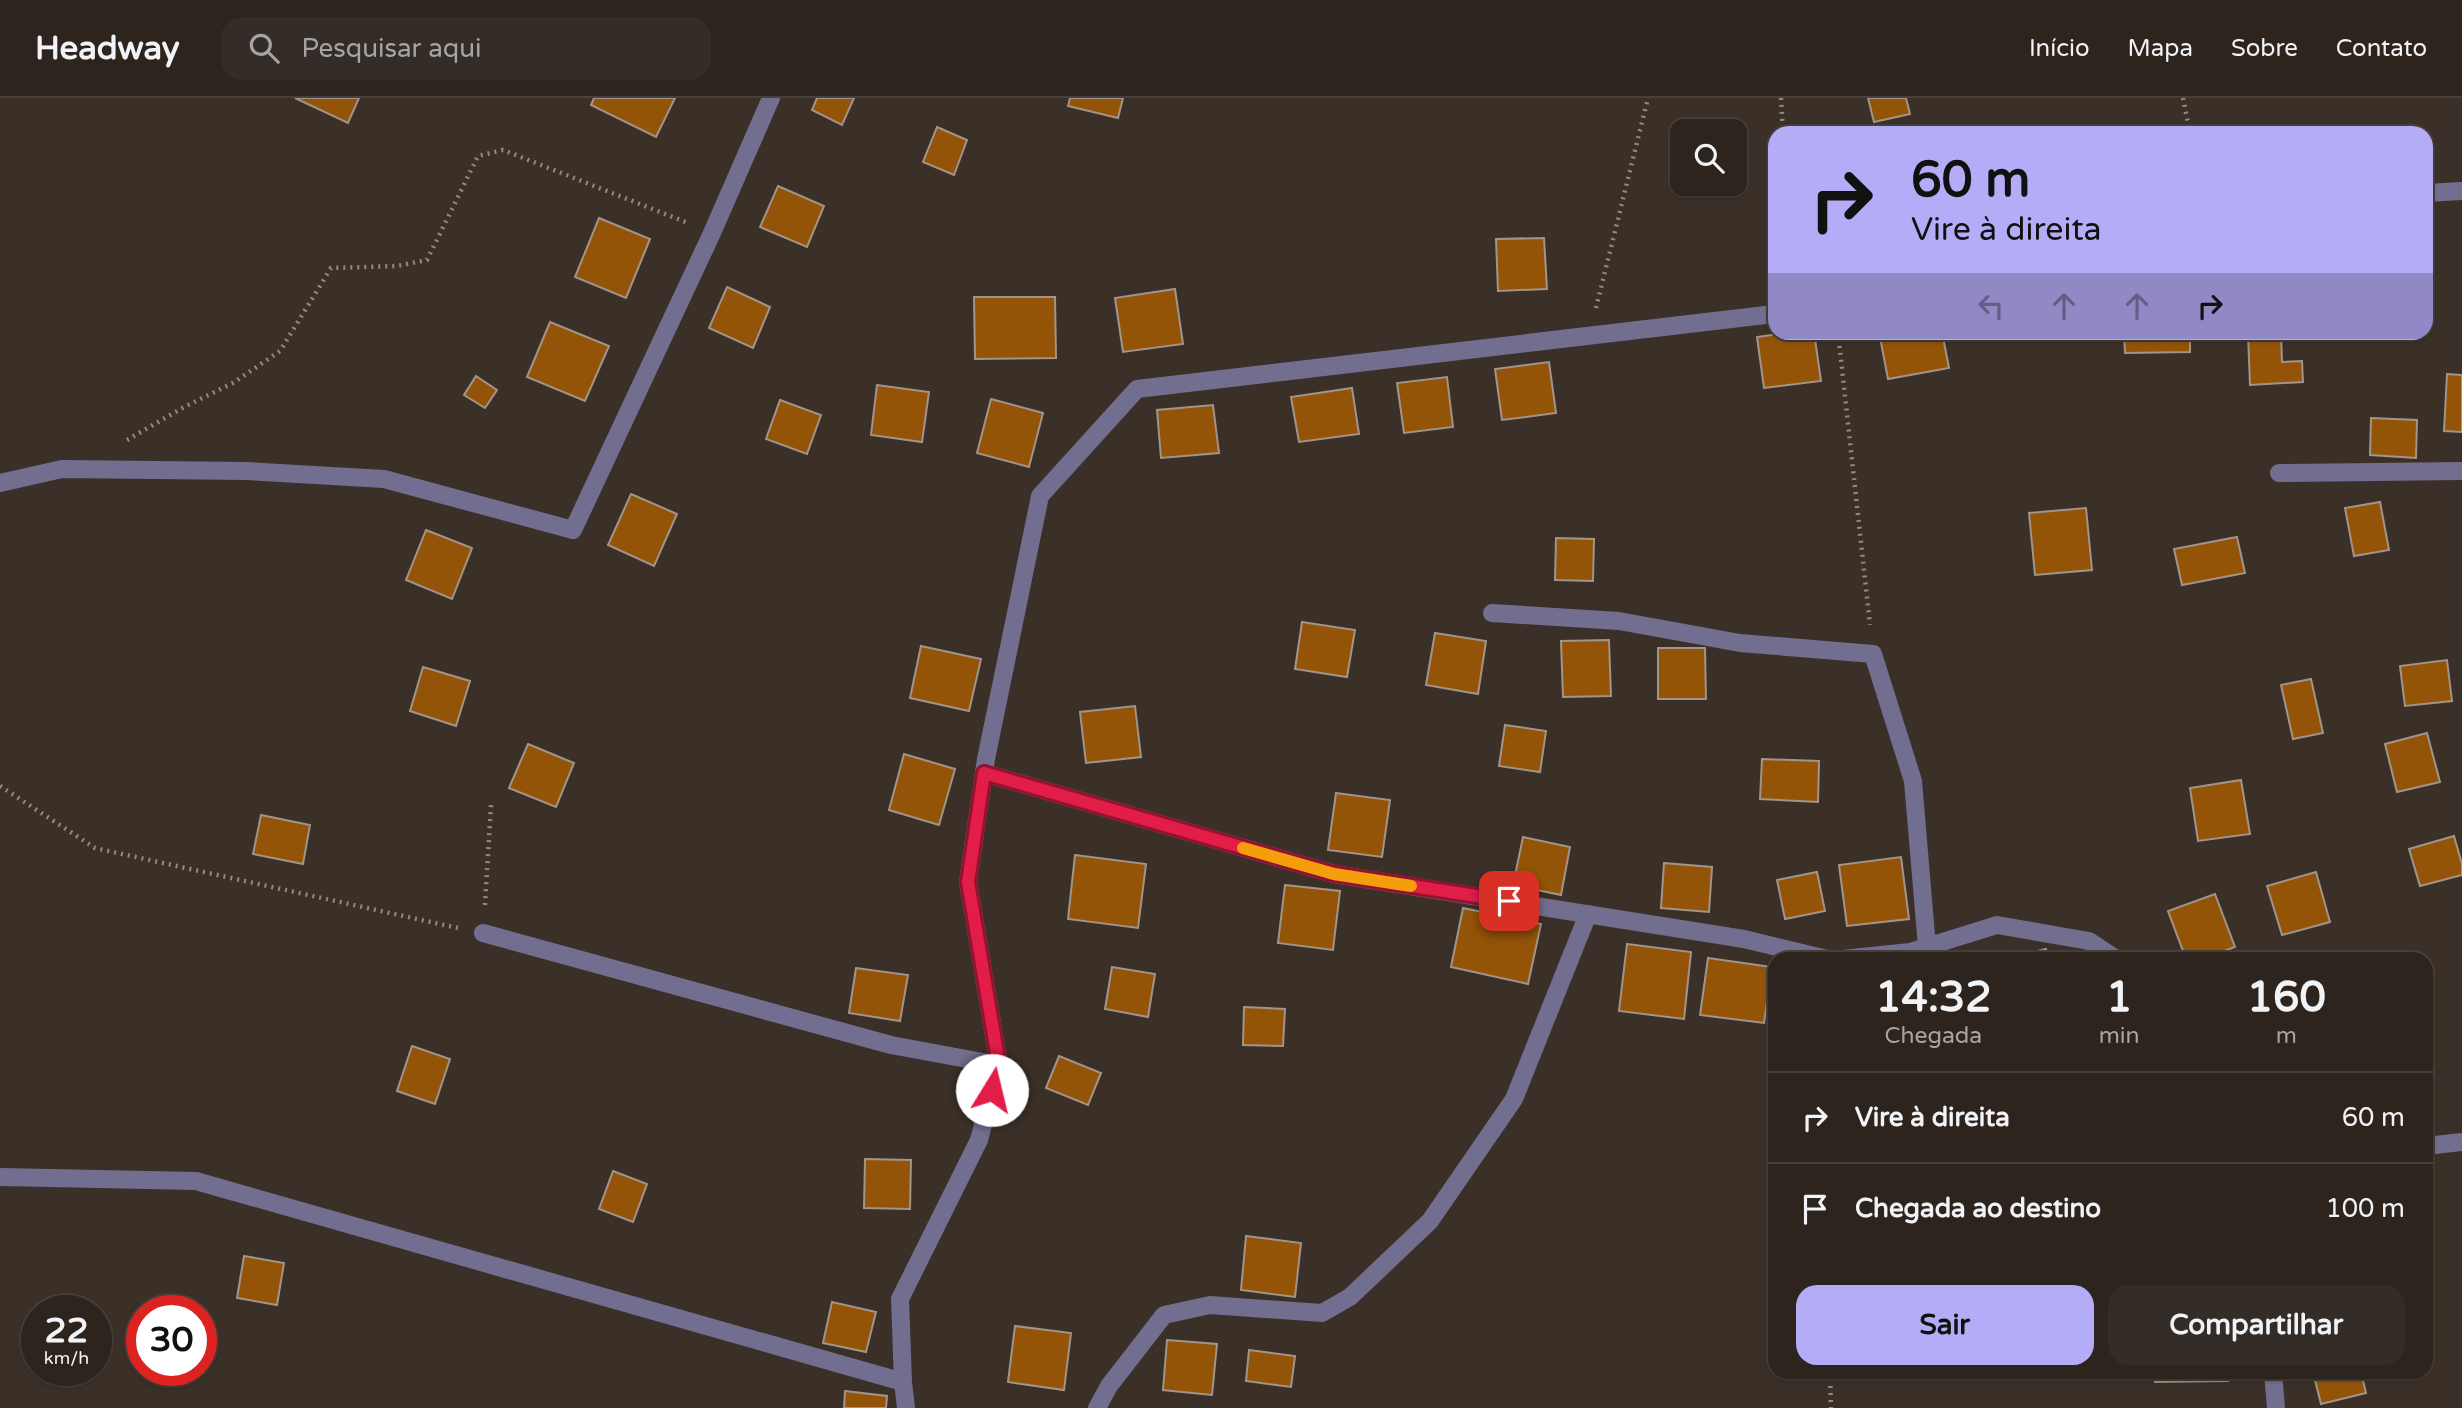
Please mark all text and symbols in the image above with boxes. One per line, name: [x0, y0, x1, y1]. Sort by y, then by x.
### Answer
search box: [221, 17, 711, 80]
text: Headway: [35, 29, 179, 68]
icon: search: [245, 29, 283, 67]
text: Pesquisar aqui: [301, 33, 482, 64]
text: Início: [2029, 34, 2090, 63]
text: Mapa: [2128, 34, 2193, 63]
text: Sobre: [2231, 34, 2298, 63]
text: Contato: [2336, 34, 2427, 63]
map controls: [1670, 119, 1747, 196]
button: search: [1670, 119, 1747, 196]
text: 60 m: [1911, 151, 2030, 210]
icon: right: [1796, 154, 1887, 245]
text: Vire à direita: [1911, 211, 2102, 249]
icon: left: [1972, 287, 2010, 325]
icon: ahead: [2045, 287, 2083, 325]
icon: ahead: [2118, 287, 2156, 325]
icon: right: [2191, 287, 2229, 325]
pin: [1479, 871, 1539, 931]
icon: arrive: [1490, 882, 1528, 920]
text: 14:32: [1875, 972, 1992, 1023]
text: 1: [2106, 972, 2132, 1023]
text: 160: [2247, 972, 2326, 1023]
text: Chegada: [1884, 1022, 1982, 1050]
text: min: [2099, 1022, 2140, 1050]
text: m: [2276, 1022, 2297, 1050]
position arrow: [955, 1053, 1029, 1127]
icon: right: [1796, 1099, 1834, 1137]
text: Vire à direita: [1855, 1102, 2010, 1133]
text: 60 m: [2342, 1102, 2405, 1133]
icon: arrive: [1796, 1190, 1834, 1228]
text: Chegada ao destino: [1855, 1193, 2101, 1224]
text: 100 m: [2325, 1193, 2405, 1224]
button: Sair: [1796, 1285, 2094, 1365]
button: Compartilhar: [2108, 1285, 2405, 1365]
speed limit sign: 30: [126, 1295, 217, 1386]
text: 22: [45, 1310, 88, 1352]
text: km/h: [44, 1347, 89, 1369]

